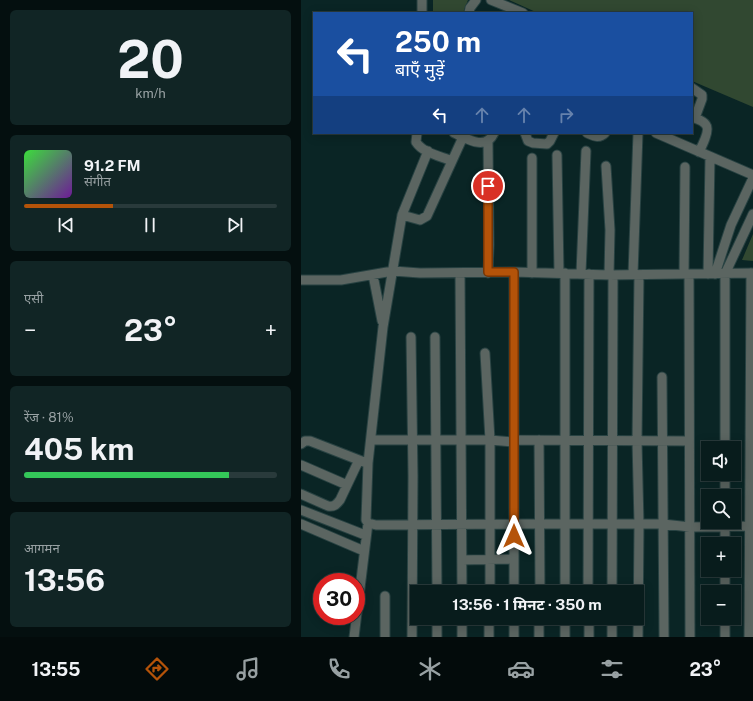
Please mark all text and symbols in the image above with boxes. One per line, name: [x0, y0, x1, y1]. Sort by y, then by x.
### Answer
text: 250 m: [395, 25, 481, 58]
icon: left: [329, 28, 381, 80]
text: 20: [117, 29, 184, 90]
text: बाएँ मुड़ें: [395, 59, 445, 80]
text: km/h: [135, 86, 166, 101]
icon: left: [429, 104, 451, 126]
icon: ahead: [471, 104, 493, 126]
icon: ahead: [513, 104, 535, 126]
icon: right: [555, 104, 577, 126]
text: 91.2 FM: [84, 157, 141, 174]
pin: [471, 169, 505, 203]
text: संगीत: [84, 174, 111, 189]
icon: arrive: [477, 175, 499, 197]
icon: previous: [55, 214, 77, 236]
icon: pause: [139, 214, 161, 236]
icon: next: [224, 214, 246, 236]
text: एसी: [24, 291, 43, 306]
text: 23°: [124, 312, 177, 348]
text: −: [24, 317, 36, 343]
text: +: [265, 317, 277, 343]
text: रेंज · 81%: [24, 410, 74, 425]
text: 405 km: [24, 431, 134, 467]
map controls: [701, 441, 741, 625]
button: sound: [701, 441, 741, 481]
button: search: [701, 489, 741, 529]
position arrow: [493, 515, 535, 557]
button: +: [701, 537, 741, 577]
text: आगमन: [24, 541, 60, 556]
text: 13:56: [24, 562, 105, 598]
speed limit sign: 30: [313, 573, 365, 625]
button: −: [701, 585, 741, 625]
text: 13:56 · 1 मिनट · 350 m: [452, 596, 602, 613]
icon: directions: [143, 655, 171, 683]
icon: music: [234, 655, 262, 683]
icon: phone: [325, 655, 353, 683]
icon: climate: [416, 655, 444, 683]
icon: car: [507, 655, 535, 683]
icon: filters: [598, 655, 626, 683]
text: 13:55: [32, 659, 80, 680]
text: 23°: [689, 659, 721, 680]

